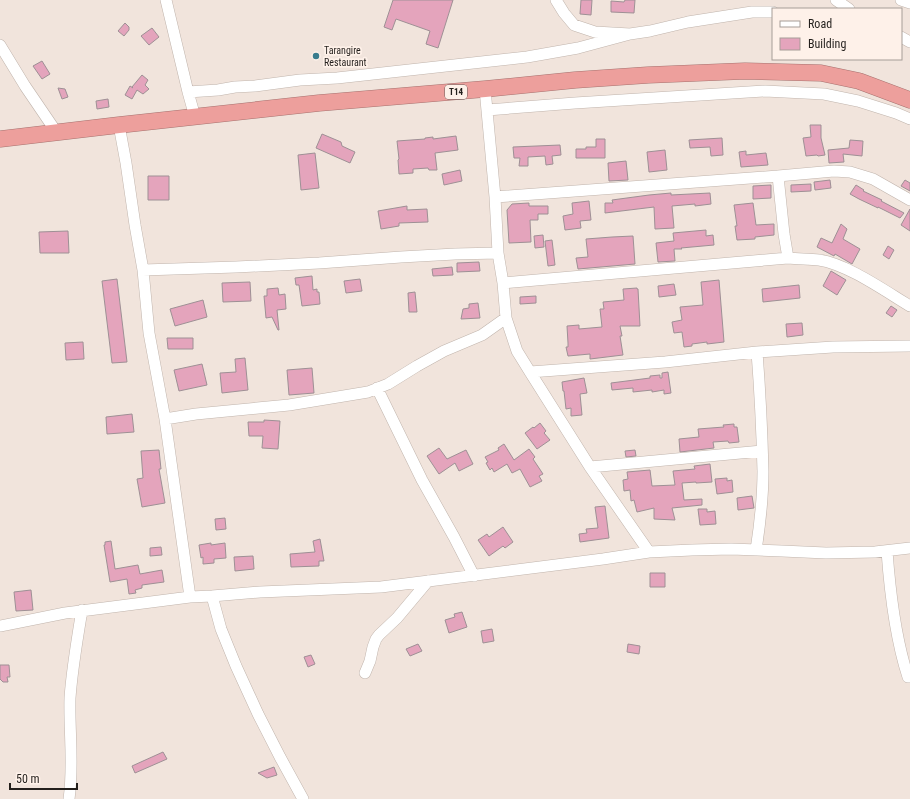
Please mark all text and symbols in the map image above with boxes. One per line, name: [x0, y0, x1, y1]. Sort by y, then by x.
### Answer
legend: [772, 8, 902, 60]
text: Road: [808, 17, 832, 31]
text: Building: [808, 37, 846, 51]
place label: Tarangire Restaurant: [324, 45, 367, 68]
marker: Tarangire Restaurant: [311, 51, 321, 61]
road number: T14: [445, 85, 467, 99]
scale bar: [10, 765, 77, 791]
text: 50 m: [16, 772, 40, 786]

